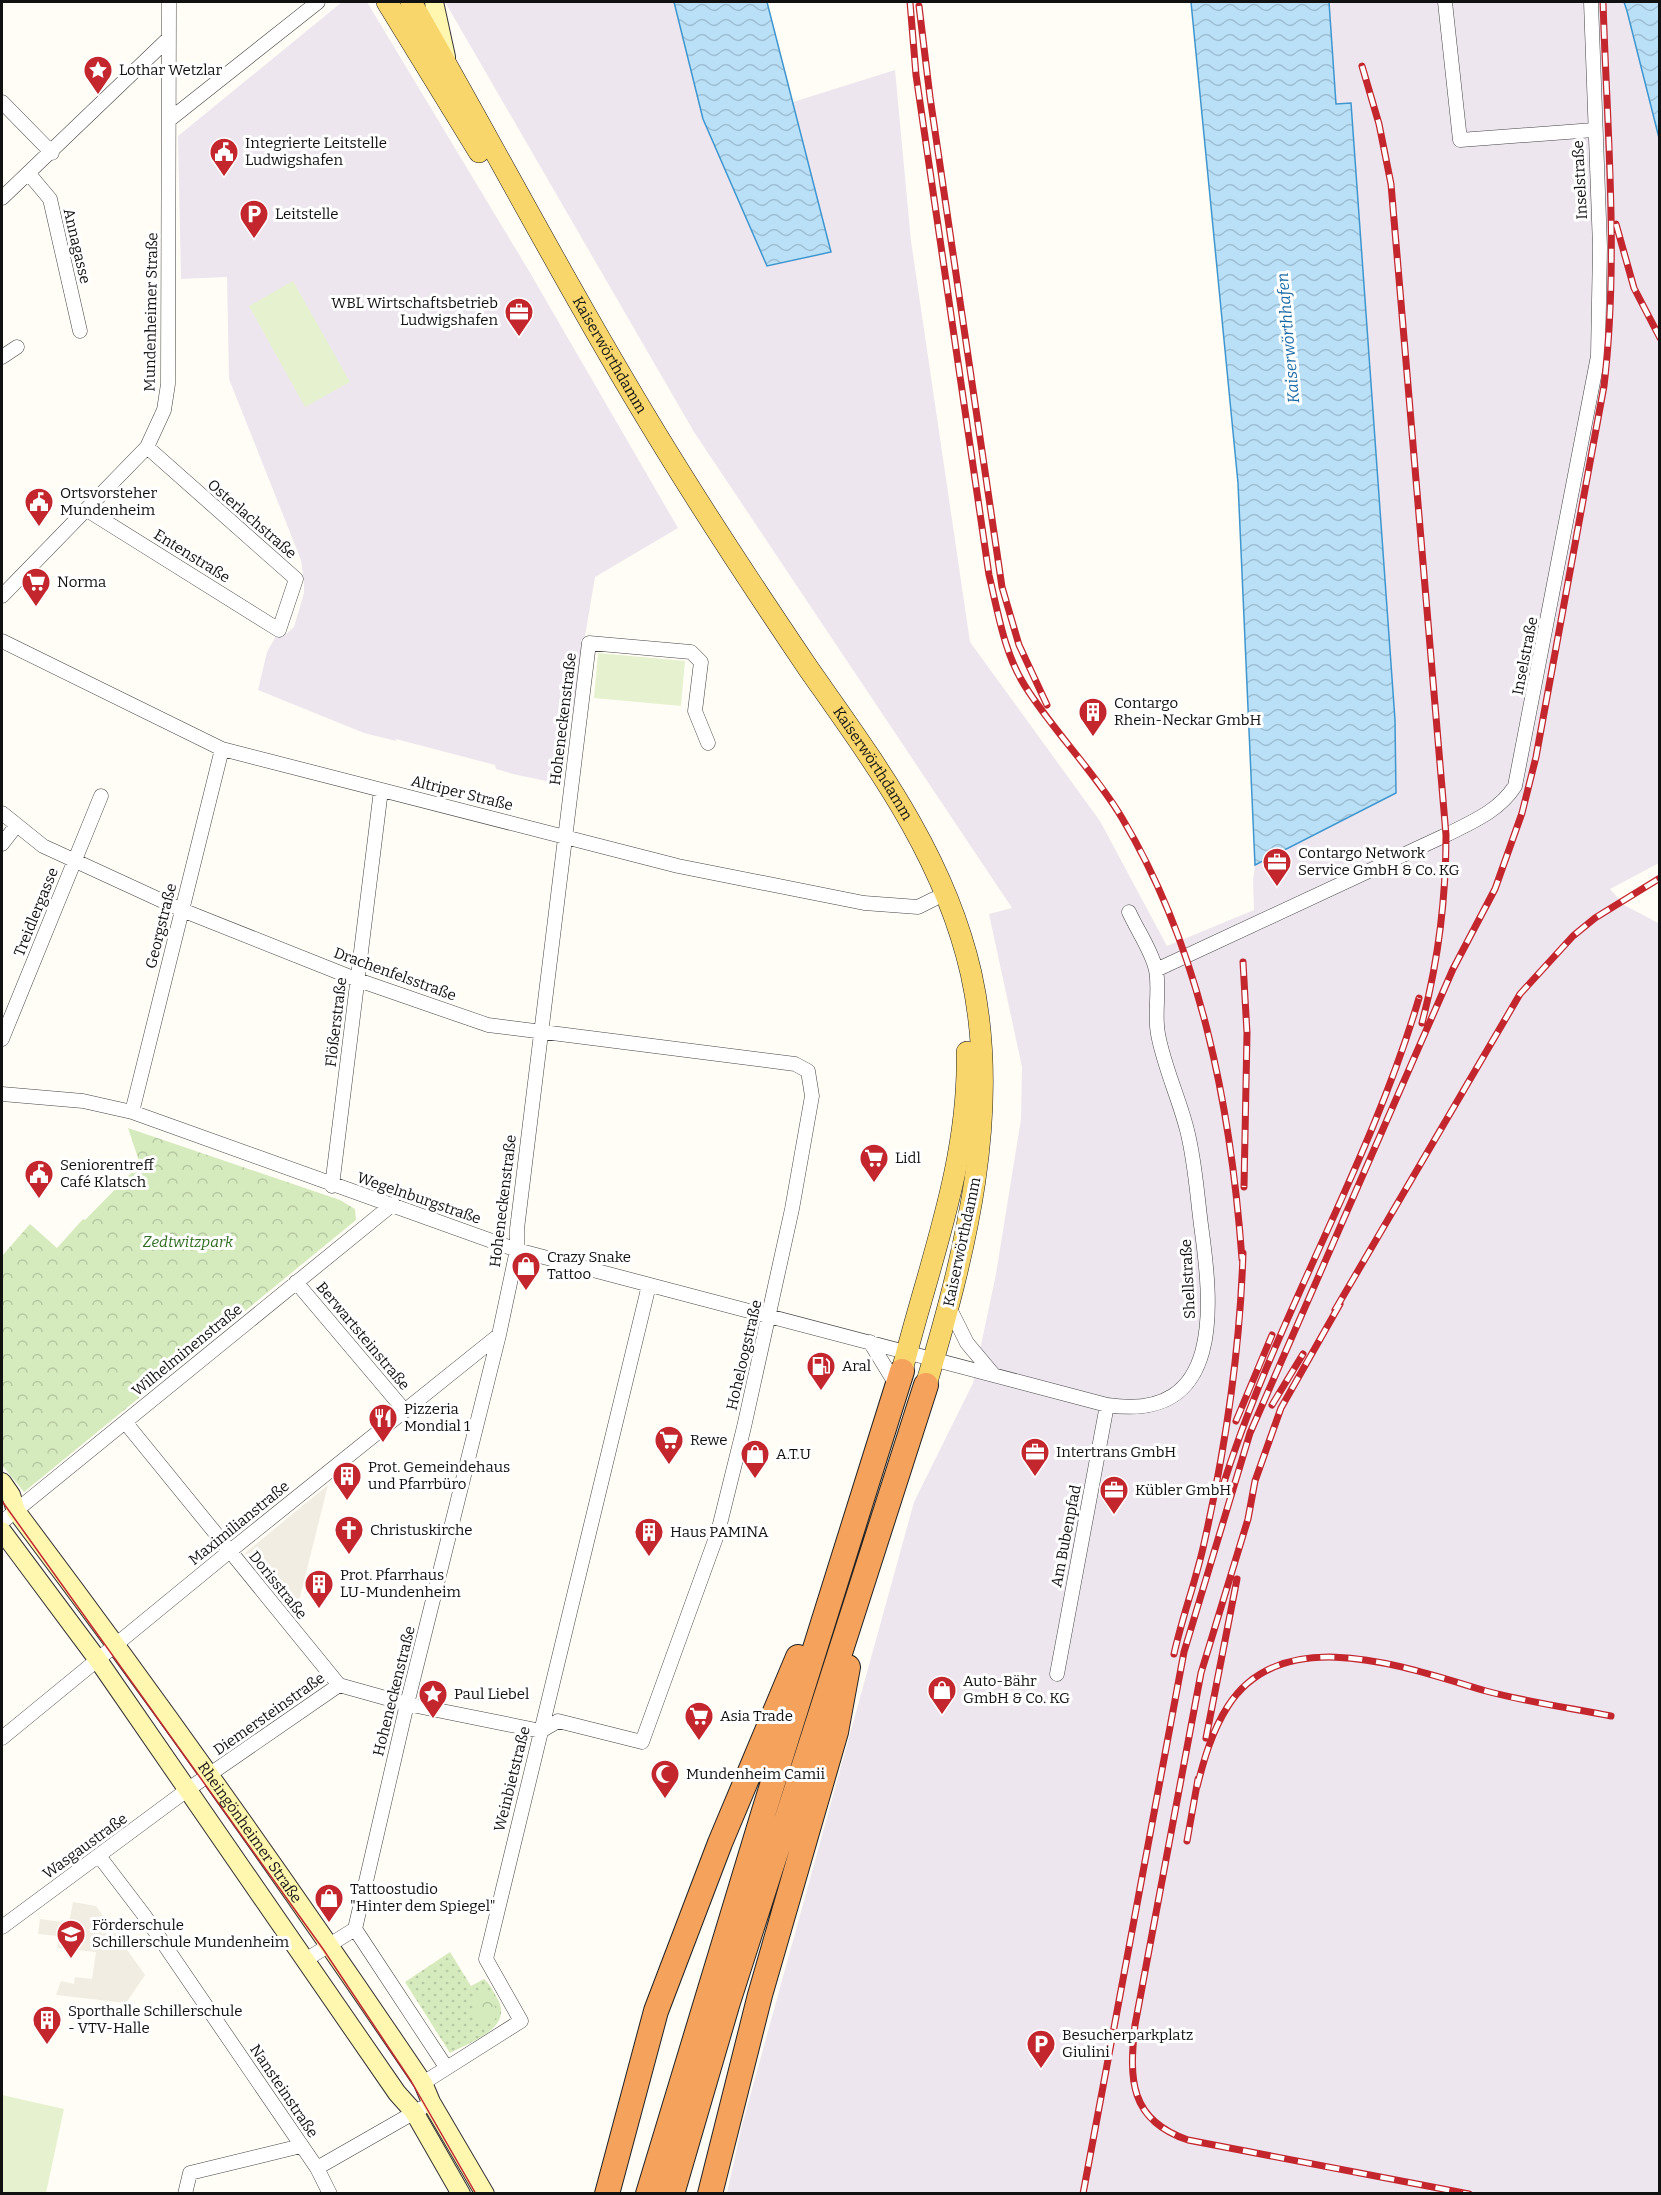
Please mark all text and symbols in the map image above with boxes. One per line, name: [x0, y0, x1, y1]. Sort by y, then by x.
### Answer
place icon: Lothar Wetzlar: [82, 54, 114, 96]
place label: Lothar Wetzlar: [119, 61, 223, 79]
place label: Integrierte Leitstelle Ludwigshafen: [245, 134, 387, 169]
public building icon: Integrierte Leitstelle Ludwigshafen: [208, 136, 240, 178]
street label: Inselstraße: [1569, 140, 1591, 220]
parking icon: Leitstelle: [238, 198, 270, 240]
place label: Leitstelle: [275, 205, 339, 223]
street label: Annagasse: [60, 207, 94, 285]
street label: Mundenheimer Straße: [141, 232, 161, 392]
water label: Kaiserwörthhafen: [1273, 272, 1303, 404]
street label: Kaiserwörthdamm: [569, 293, 651, 417]
place label: WBL Wirtschaftsbetrieb Ludwigshafen: [331, 294, 498, 329]
office icon: WBL Wirtschaftsbetrieb Ludwigshafen: [503, 296, 535, 338]
street label: Osterlachstraße: [204, 475, 300, 563]
place label: Ortsvorsteher Mundenheim: [60, 484, 158, 519]
public building icon: Ortsvorsteher Mundenheim: [23, 486, 55, 528]
street label: Entenstraße: [151, 525, 233, 587]
supermarket icon: Norma: [20, 566, 52, 608]
place label: Norma: [57, 573, 106, 591]
street label: Inselstraße: [1509, 615, 1541, 697]
street label: Hoheneckenstraße: [546, 652, 580, 786]
place label: Contargo Rhein-Neckar GmbH: [1114, 694, 1261, 729]
building icon: Contargo Rhein-Neckar GmbH: [1077, 696, 1109, 738]
street label: Kaiserwörthdamm: [829, 703, 917, 824]
street label: Altriper Straße: [409, 772, 515, 814]
place label: Contargo Network Service GmbH & Co. KG: [1298, 844, 1460, 879]
office icon: Contargo Network Service GmbH & Co. KG: [1261, 846, 1293, 888]
street label: Treidlergasse: [10, 865, 62, 959]
street label: Georgstraße: [142, 882, 180, 970]
street label: Drachenfelsstraße: [331, 944, 459, 1004]
street label: Flößerstraße: [322, 976, 350, 1068]
street label: Hoheneckenstraße: [486, 1134, 520, 1268]
supermarket icon: Lidl: [858, 1142, 890, 1184]
place label: Lidl: [895, 1149, 921, 1167]
place label: Seniorentreff Café Klatsch: [60, 1156, 155, 1191]
public building icon: Seniorentreff Café Klatsch: [23, 1158, 55, 1200]
street label: Wegelnburgstraße: [355, 1168, 483, 1228]
street label: Kaiserwörthdamm: [939, 1175, 985, 1308]
park label: Zedtwitzpark: [143, 1233, 234, 1251]
street label: Shellstraße: [1177, 1239, 1199, 1319]
place label: Crazy Snake Tattoo: [547, 1248, 631, 1283]
shop icon: Crazy Snake Tattoo: [510, 1250, 542, 1292]
street label: Berwartsteinstraße: [313, 1278, 413, 1394]
street label: Hoheloogstraße: [723, 1298, 765, 1412]
street label: Wilhelminenstraße: [128, 1300, 246, 1400]
fuel station icon: Aral: [805, 1350, 837, 1392]
place label: Aral: [842, 1357, 871, 1375]
place label: Pizzeria Mondial 1: [404, 1400, 470, 1435]
restaurant icon: Pizzeria Mondial 1: [367, 1402, 399, 1444]
supermarket icon: Rewe: [653, 1424, 685, 1466]
place label: Rewe: [690, 1431, 727, 1449]
office icon: Intertrans GmbH: [1019, 1436, 1051, 1478]
shop icon: A.T.U: [739, 1438, 771, 1480]
place label: Intertrans GmbH: [1056, 1443, 1176, 1461]
place label: A.T.U: [776, 1445, 811, 1463]
place label: Prot. Gemeindehaus und Pfarrbüro: [368, 1458, 510, 1493]
building icon: Prot. Gemeindehaus und Pfarrbüro: [331, 1460, 363, 1502]
office icon: Kübler GmbH: [1098, 1474, 1130, 1516]
street label: Maximilianstraße: [185, 1477, 293, 1569]
place label: Kübler GmbH: [1135, 1481, 1231, 1499]
street label: Am Bubenpfad: [1047, 1483, 1085, 1589]
church icon: Christuskirche: [333, 1514, 365, 1556]
building icon: Haus PAMINA: [633, 1516, 665, 1558]
place label: Christuskirche: [370, 1521, 473, 1539]
place label: Haus PAMINA: [670, 1523, 769, 1541]
street label: Dorisstraße: [245, 1547, 311, 1623]
place label: Prot. Pfarrhaus LU-Mundenheim: [340, 1566, 462, 1601]
building icon: Prot. Pfarrhaus LU-Mundenheim: [303, 1568, 335, 1610]
street label: Hoheneckenstraße: [369, 1624, 419, 1758]
street label: Diemersteinstraße: [210, 1669, 328, 1759]
place label: Auto-Bähr GmbH & Co. KG: [963, 1672, 1070, 1707]
shop icon: Auto-Bähr GmbH & Co. KG: [926, 1674, 958, 1716]
place icon: Paul Liebel: [417, 1678, 449, 1720]
place label: Paul Liebel: [454, 1685, 529, 1703]
supermarket icon: Asia Trade: [683, 1700, 715, 1742]
place label: Asia Trade: [720, 1707, 793, 1725]
street label: Weinbietstraße: [490, 1724, 534, 1834]
street label: Rheingönheimer Straße: [194, 1758, 306, 1906]
mosque icon: Mundenheim Camii: [649, 1758, 681, 1800]
place label: Mundenheim Camii: [686, 1765, 825, 1783]
street label: Wasgaustraße: [39, 1809, 131, 1883]
place label: Tattoostudio "Hinter dem Spiegel": [350, 1880, 495, 1915]
shop icon: Tattoostudio "Hinter dem Spiegel": [313, 1882, 345, 1924]
place label: Förderschule Schillerschule Mundenheim: [92, 1916, 290, 1951]
school or university icon: Förderschule Schillerschule Mundenheim: [55, 1918, 87, 1960]
place label: Sporthalle Schillerschule - VTV-Halle: [68, 2002, 242, 2037]
building icon: Sporthalle Schillerschule - VTV-Halle: [31, 2004, 63, 2046]
place label: Besucherparkplatz Giulini: [1062, 2026, 1193, 2061]
parking icon: Besucherparkplatz Giulini: [1025, 2028, 1057, 2070]
street label: Nansteinstraße: [246, 2041, 322, 2141]

